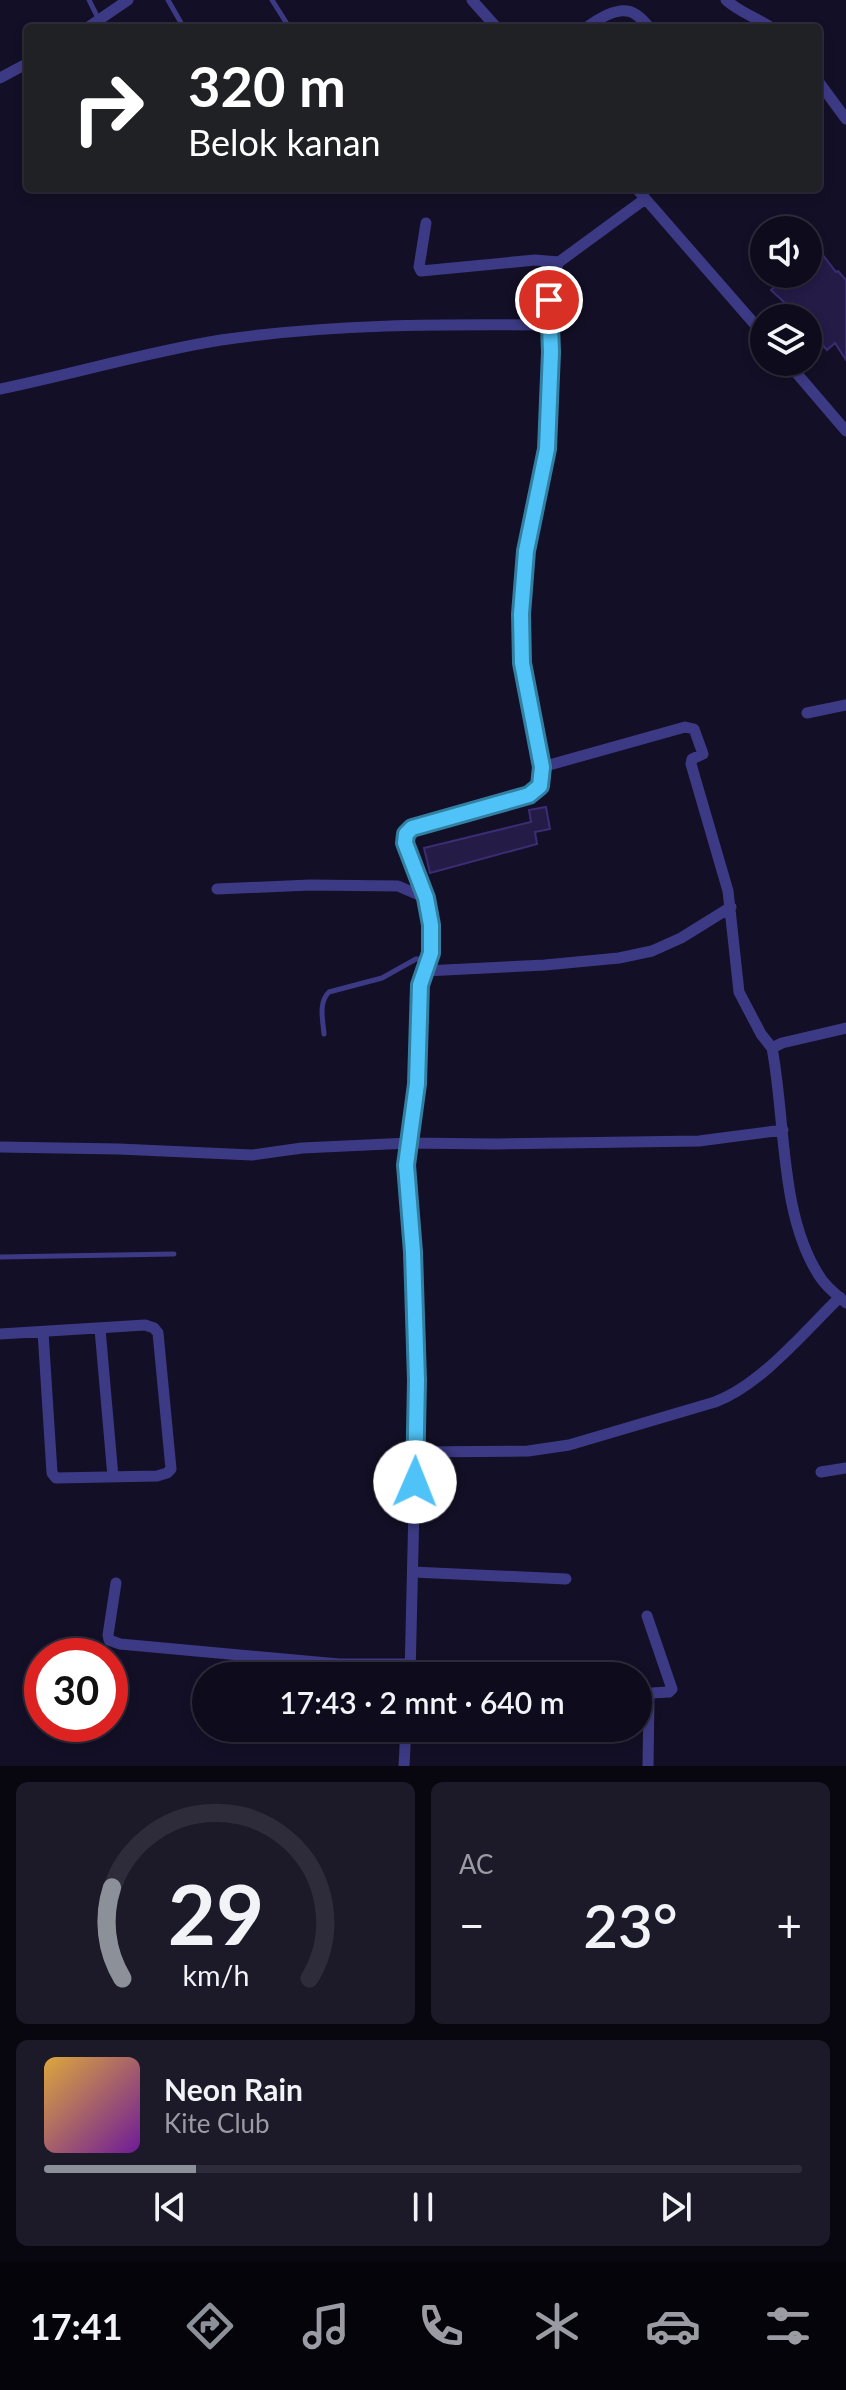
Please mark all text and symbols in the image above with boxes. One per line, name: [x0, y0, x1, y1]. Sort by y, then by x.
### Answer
text: 320 m: [188, 52, 346, 119]
icon: right: [56, 56, 160, 160]
text: Belok kanan: [188, 120, 381, 164]
map controls: [750, 216, 822, 376]
button: sound: [750, 216, 822, 288]
pin: [515, 266, 583, 334]
icon: arrive: [527, 278, 571, 322]
button: layers: [750, 304, 822, 376]
position arrow: [373, 1440, 457, 1524]
speed limit sign: 30: [24, 1638, 128, 1742]
text: 17:43 · 2 mnt · 640 m: [279, 1684, 565, 1720]
text: AC: [459, 1848, 494, 1880]
text: 29: [167, 1863, 264, 1963]
text: 23°: [583, 1889, 678, 1961]
text: −: [459, 1899, 485, 1951]
text: +: [776, 1899, 802, 1951]
text: km/h: [182, 1958, 249, 1992]
text: Neon Rain: [164, 2071, 303, 2107]
text: Kite Club: [164, 2107, 270, 2139]
icon: previous: [148, 2185, 192, 2229]
icon: pause: [401, 2185, 445, 2229]
icon: next: [654, 2185, 698, 2229]
icon: directions: [182, 2298, 238, 2354]
icon: music: [298, 2298, 354, 2354]
icon: phone: [413, 2298, 469, 2354]
icon: climate: [529, 2298, 585, 2354]
icon: car: [645, 2298, 701, 2354]
icon: filters: [760, 2298, 816, 2354]
text: 17:41: [30, 2304, 123, 2348]

